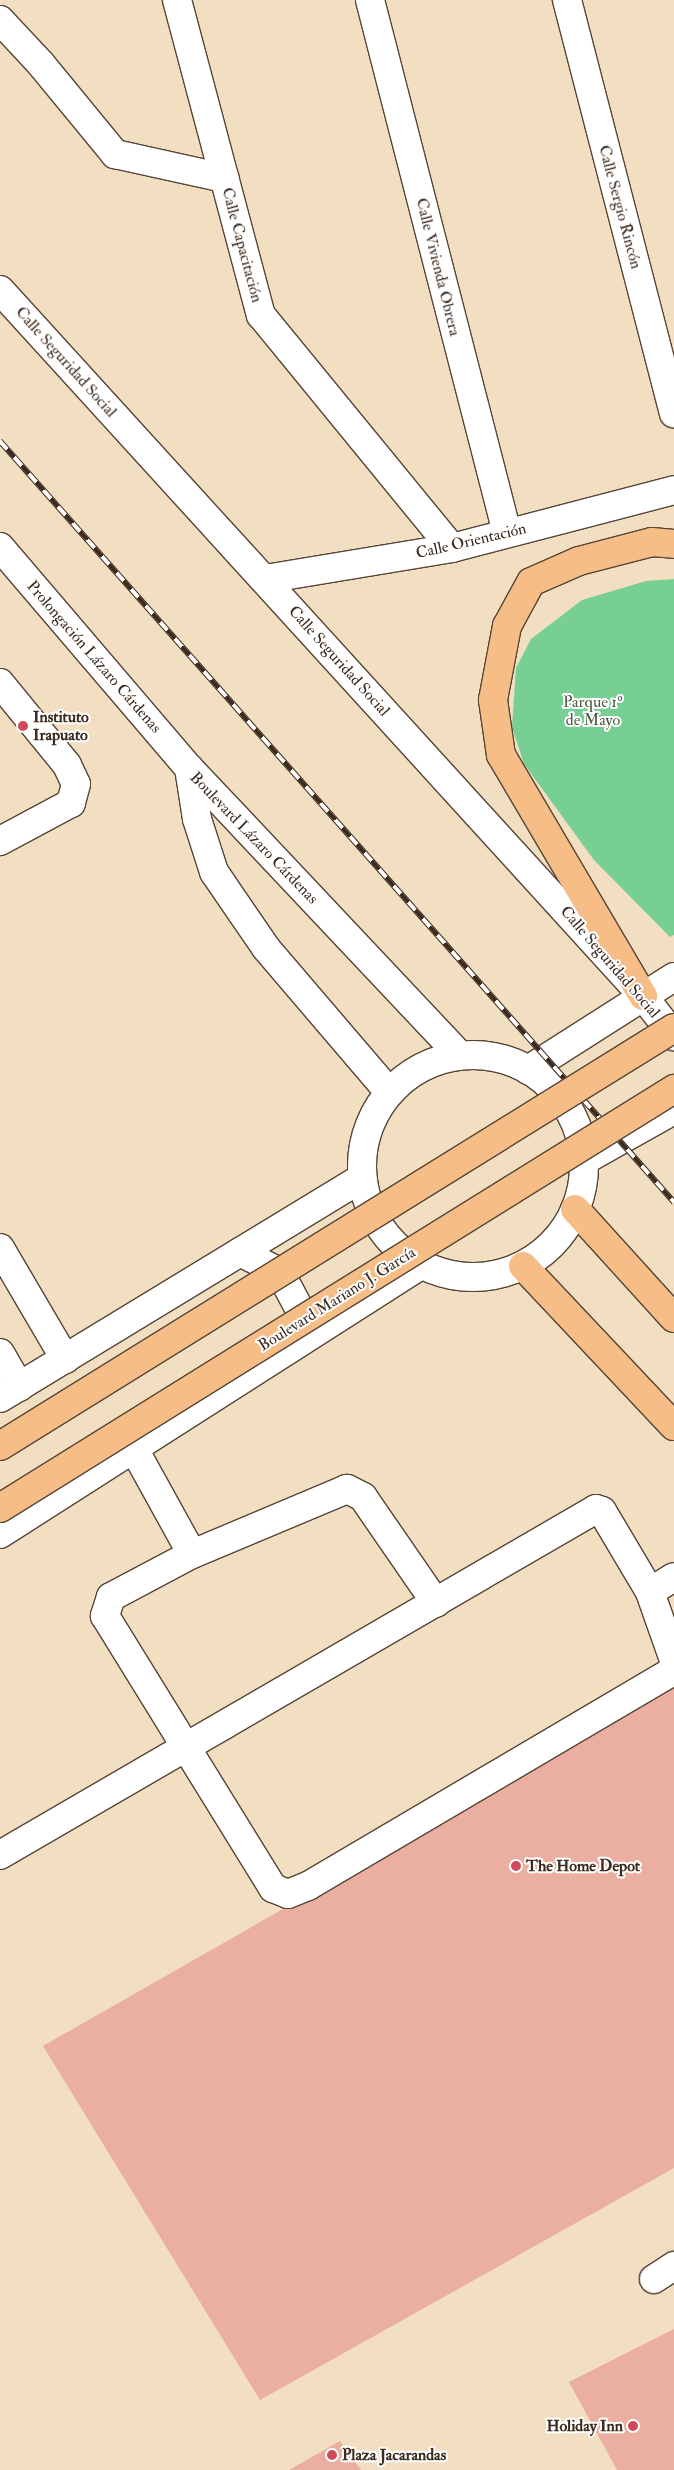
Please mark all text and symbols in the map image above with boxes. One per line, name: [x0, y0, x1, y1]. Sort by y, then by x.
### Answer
street label: Calle Sergio Rincón: [594, 143, 646, 271]
street label: Calle Capacitación: [217, 185, 267, 305]
street label: Calle Vivienda Obrera: [412, 196, 464, 338]
street label: Calle Seguridad Social: [11, 303, 121, 421]
street label: Calle Orientación: [414, 519, 528, 563]
street label: Prolongación Lázaro Cárdenas: [23, 577, 165, 737]
street label: Calle Seguridad Social: [284, 602, 394, 720]
park label: Parque 1º de Mayo: [563, 692, 623, 730]
place label: Instituto Irapuato: [33, 707, 89, 745]
marker: Instituto Irapuato: [17, 720, 29, 732]
street label: Boulevard Lázaro Cárdenas: [186, 768, 322, 908]
street label: Calle Seguridad Social: [556, 902, 664, 1022]
street label: Boulevard Mariano J. García: [255, 1243, 419, 1355]
place label: The Home Depot: [526, 1856, 640, 1876]
marker: The Home Depot: [510, 1860, 522, 1872]
place label: Holiday Inn: [547, 2416, 623, 2436]
marker: Holiday Inn: [627, 2420, 639, 2432]
place label: Plaza Jacarandas: [342, 2445, 446, 2465]
marker: Plaza Jacarandas: [326, 2449, 338, 2461]

